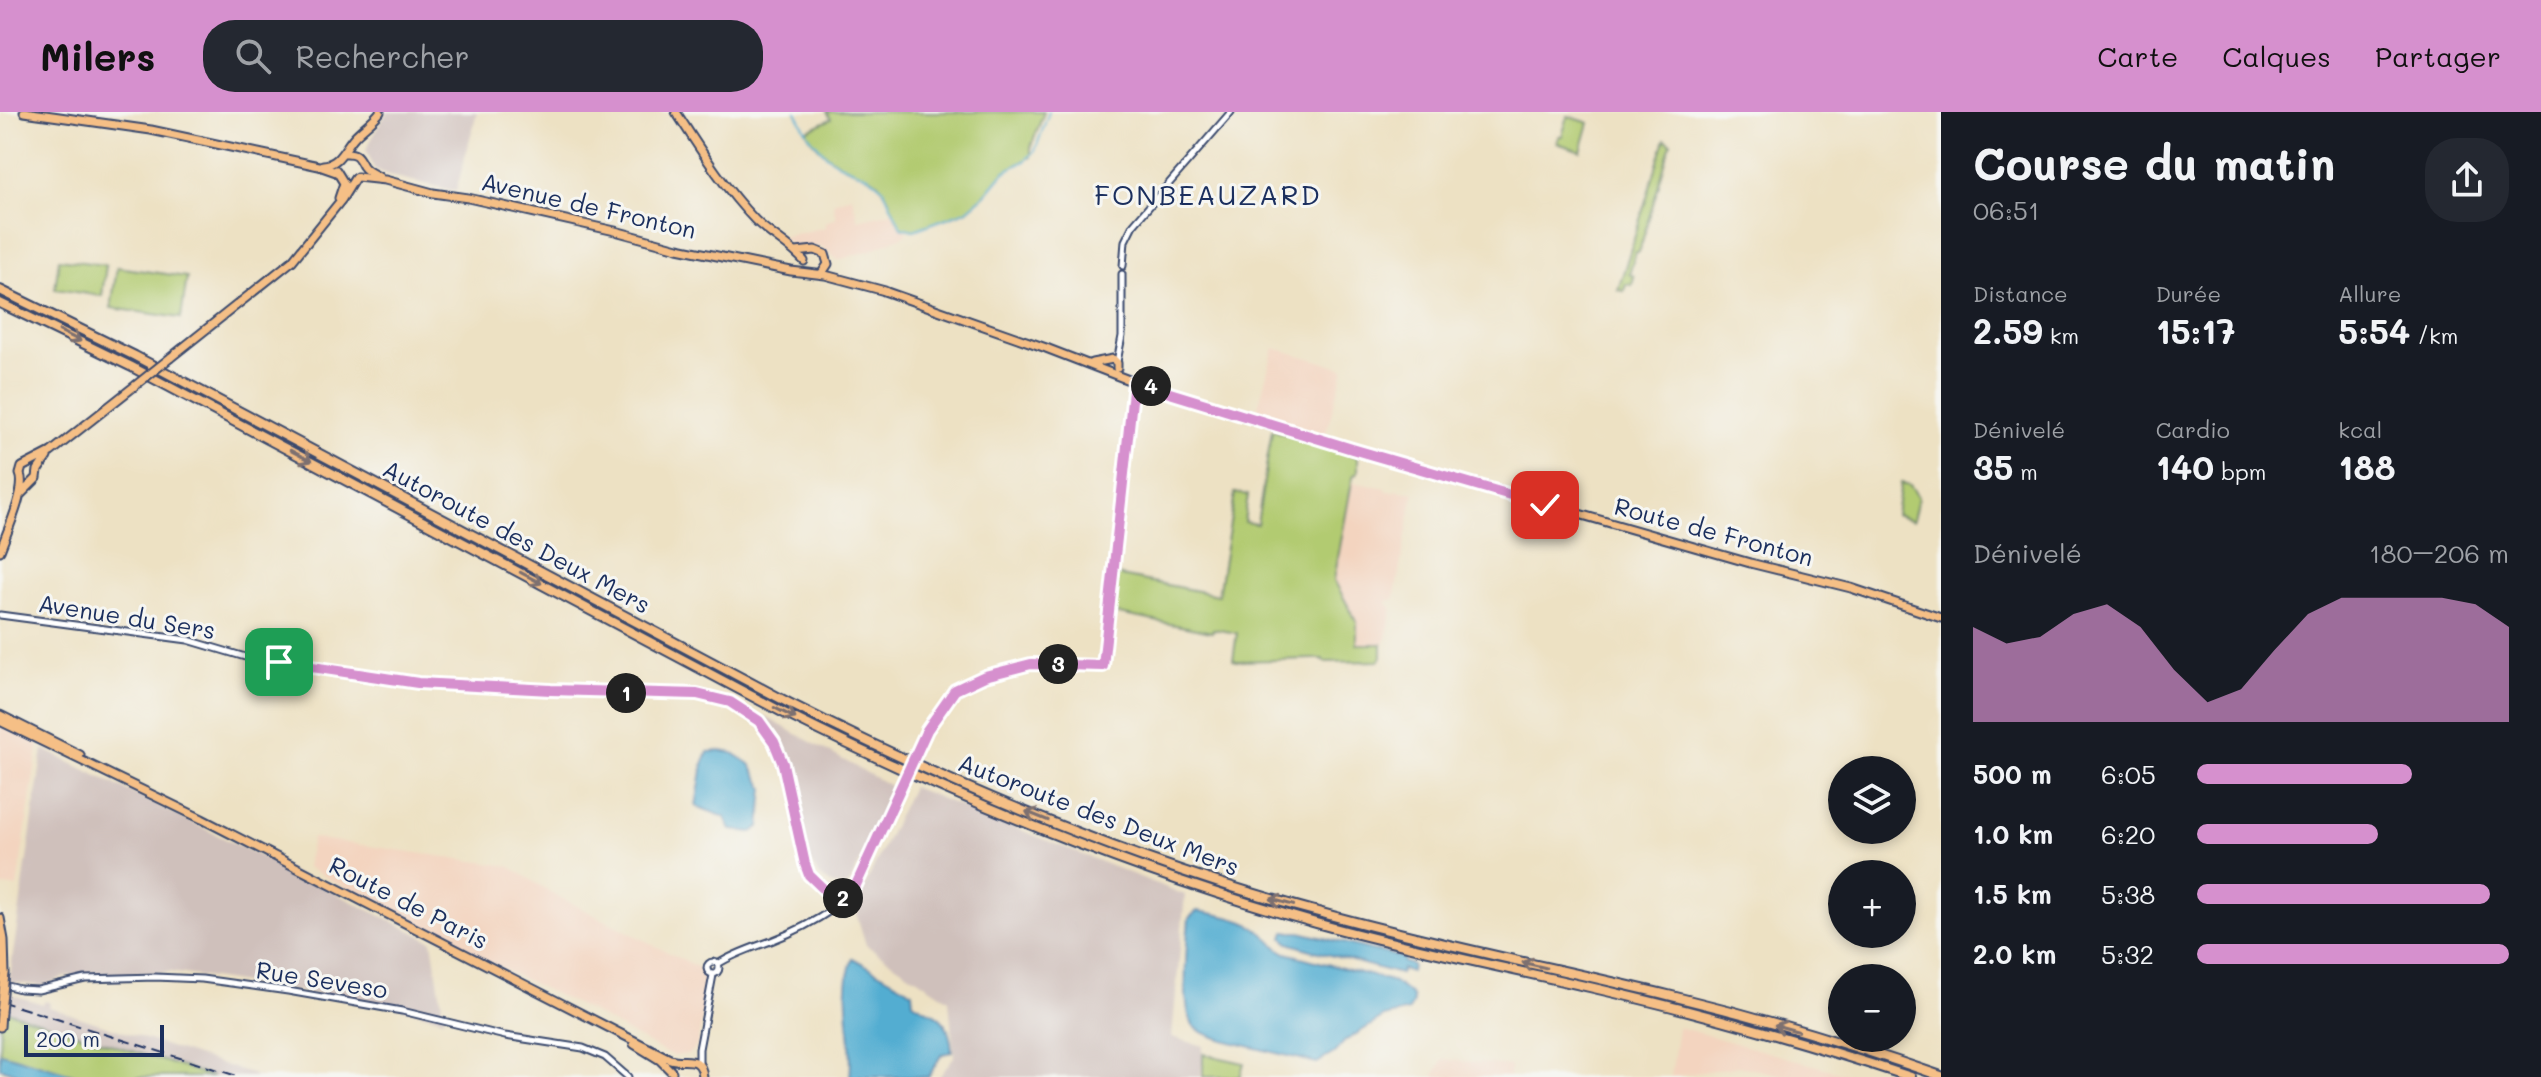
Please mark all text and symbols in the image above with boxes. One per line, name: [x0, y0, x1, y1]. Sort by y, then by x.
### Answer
search box: [203, 20, 763, 92]
text: Milers: [40, 31, 155, 81]
icon: search: [231, 34, 275, 78]
text: Rechercher: [295, 36, 470, 76]
text: Carte: [2097, 38, 2178, 74]
text: Calques: [2222, 38, 2331, 74]
text: Partager: [2375, 38, 2501, 74]
text: Course du matin: [1973, 134, 2335, 191]
button: share: [2425, 138, 2509, 222]
street label: Avenue de Fronton: [479, 165, 699, 245]
district label: FONBEAUZARD: [1094, 176, 1322, 212]
text: 06:51: [1973, 193, 2040, 227]
text: Distance: [1973, 279, 2068, 308]
text: Durée: [2156, 279, 2221, 308]
text: Allure: [2338, 279, 2401, 308]
text: 2.59: [1973, 308, 2043, 353]
text: 15:17: [2156, 308, 2235, 353]
text: 5:54: [2338, 308, 2410, 353]
text: km: [2043, 321, 2079, 350]
text: /km: [2410, 321, 2458, 350]
one-way arrow: [58, 329, 82, 344]
pin: 4: [1131, 366, 1171, 406]
text: 4: [1144, 371, 1158, 400]
text: Dénivelé: [1973, 415, 2065, 444]
text: Cardio: [2156, 415, 2230, 444]
text: kcal: [2338, 415, 2382, 444]
text: 35: [1973, 444, 2013, 489]
text: 140: [2156, 444, 2214, 489]
text: 188: [2338, 444, 2396, 489]
one-way arrow: [289, 449, 312, 465]
street label: Autoroute des Deux Mers: [378, 452, 656, 620]
text: m: [2013, 457, 2038, 486]
text: bpm: [2214, 457, 2266, 486]
pin: [1511, 471, 1579, 539]
icon: check: [1523, 483, 1567, 527]
street label: Route de Fronton: [1611, 490, 1817, 572]
text: Dénivelé: [1973, 536, 2082, 570]
text: 180–206 m: [2369, 536, 2509, 570]
one-way arrow: [518, 571, 542, 587]
street label: Avenue du Sers: [36, 587, 218, 645]
pin: [245, 628, 313, 696]
icon: arrive: [257, 640, 301, 684]
pin: 3: [1038, 644, 1078, 684]
text: 3: [1051, 649, 1065, 678]
pin: 1: [606, 673, 646, 713]
text: 1: [621, 678, 631, 707]
one-way arrow: [773, 706, 796, 722]
street label: Autoroute des Deux Mers: [954, 746, 1244, 882]
map controls: [1828, 756, 1916, 1052]
button: layers: [1828, 756, 1916, 844]
text: 500 m: [1973, 757, 2052, 791]
text: 6:05: [2101, 757, 2156, 791]
one-way arrow: [1025, 808, 1050, 822]
text: 1.0 km: [1973, 817, 2053, 851]
text: 6:20: [2101, 817, 2155, 851]
street label: Route de Paris: [324, 849, 494, 955]
button: +: [1828, 860, 1916, 948]
text: 1.5 km: [1973, 877, 2052, 911]
text: 5:38: [2101, 877, 2155, 911]
pin: 2: [823, 878, 863, 918]
text: 2: [837, 883, 849, 912]
one-way arrow: [1269, 894, 1295, 909]
text: 2.0 km: [1973, 937, 2056, 971]
text: 5:32: [2101, 937, 2154, 971]
street label: Rue Seveso: [254, 953, 390, 1005]
one-way arrow: [1522, 957, 1548, 972]
button: −: [1828, 964, 1916, 1052]
one-way arrow: [1774, 1020, 1800, 1035]
scale bar: [24, 1021, 164, 1057]
text: 200 m: [36, 1024, 100, 1053]

